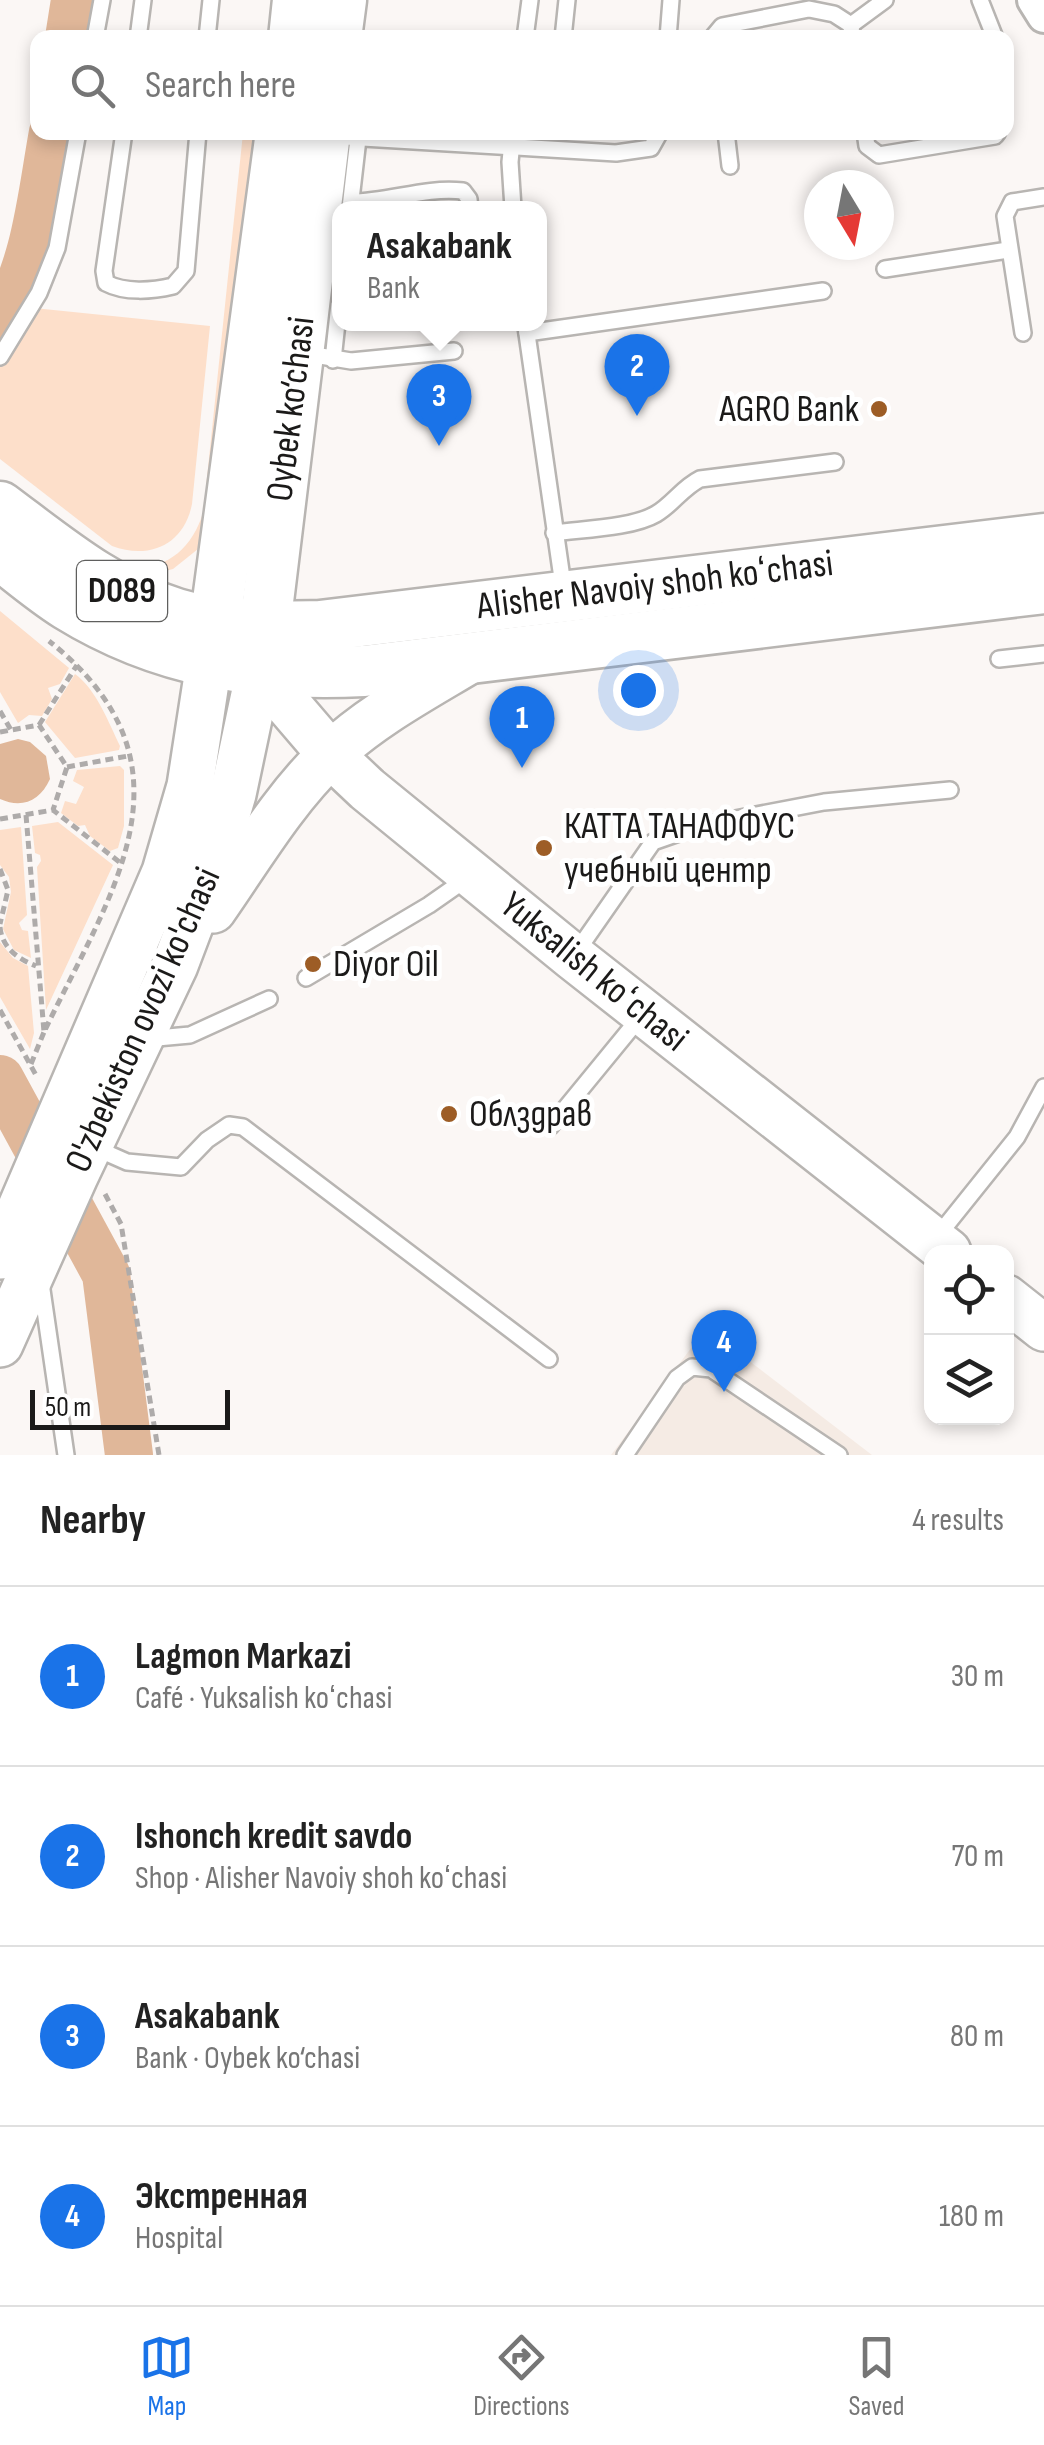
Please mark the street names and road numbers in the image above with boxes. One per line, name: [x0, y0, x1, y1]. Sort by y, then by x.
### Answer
street label: Oybek ko‘chasi: [257, 314, 325, 504]
street label: Alisher Navoiy shoh koʻchasi: [473, 541, 836, 629]
road number: D089: [77, 561, 167, 621]
street label: O'zbekiston ovozi ko'chasi: [56, 861, 230, 1179]
street label: Yuksalish koʻchasi: [491, 883, 697, 1061]

